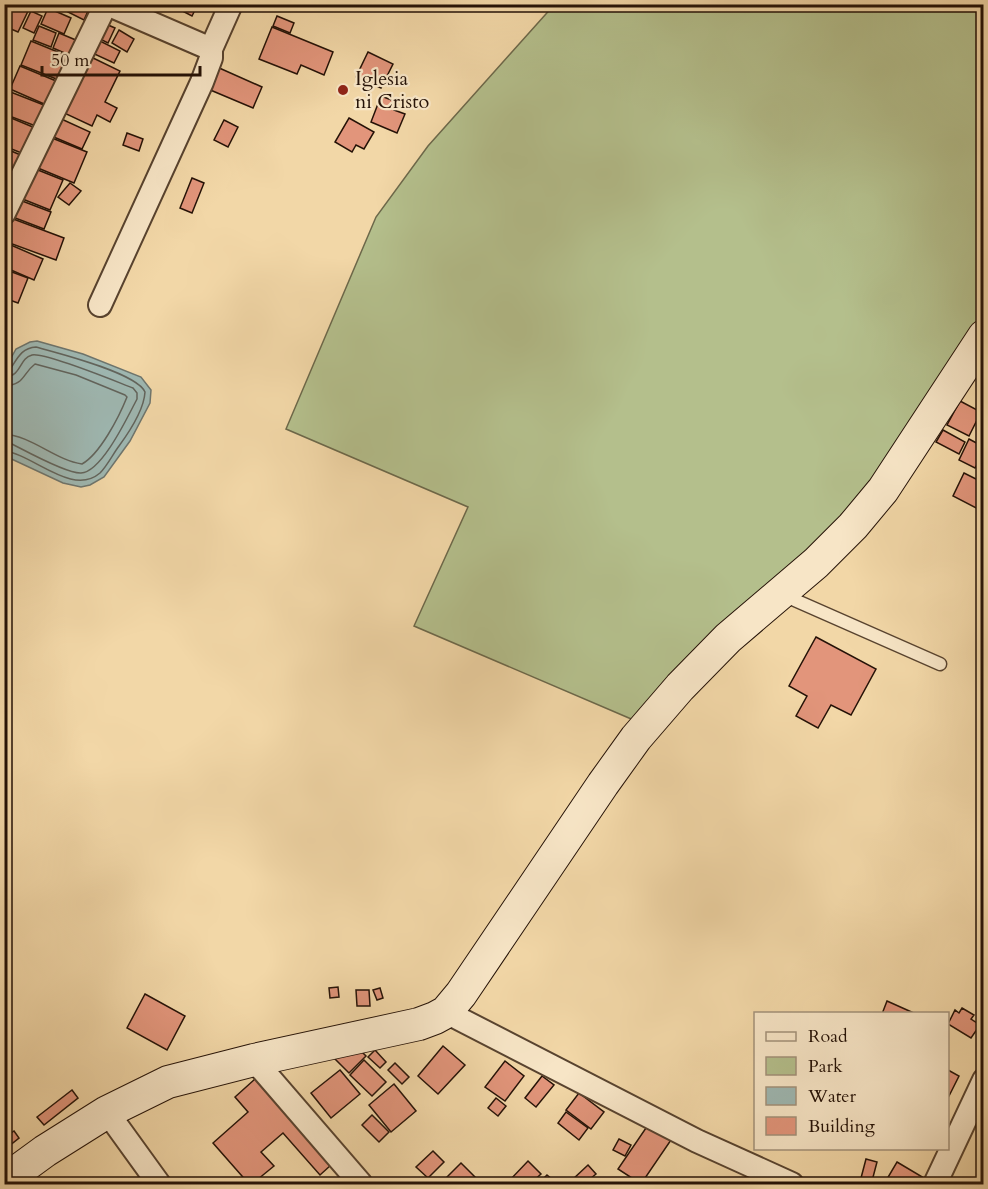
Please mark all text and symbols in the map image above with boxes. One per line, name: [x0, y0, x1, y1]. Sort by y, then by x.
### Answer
scale bar: [42, 39, 200, 77]
text: 50 m: [51, 48, 90, 73]
place label: Iglesia ni Cristo: [355, 65, 430, 115]
marker: Iglesia ni Cristo: [336, 83, 350, 97]
legend: [754, 1012, 949, 1150]
text: Road: [808, 1024, 848, 1049]
text: Park: [808, 1054, 843, 1079]
text: Water: [807, 1084, 857, 1109]
text: Building: [808, 1114, 876, 1139]

